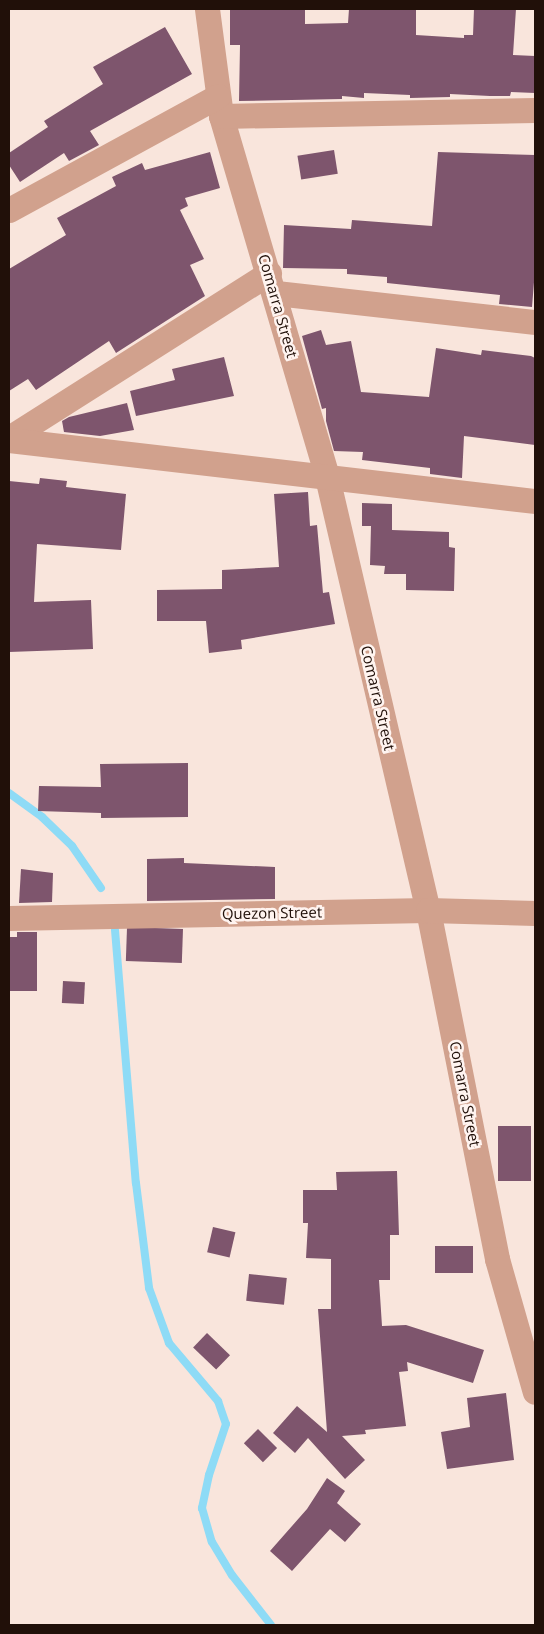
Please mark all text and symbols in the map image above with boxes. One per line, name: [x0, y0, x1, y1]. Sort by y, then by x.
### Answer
street label: Comarra Street: [255, 252, 301, 360]
street label: Comarra Street: [357, 644, 399, 752]
street label: Quezon Street: [222, 903, 322, 923]
street label: Comarra Street: [446, 1040, 484, 1148]

